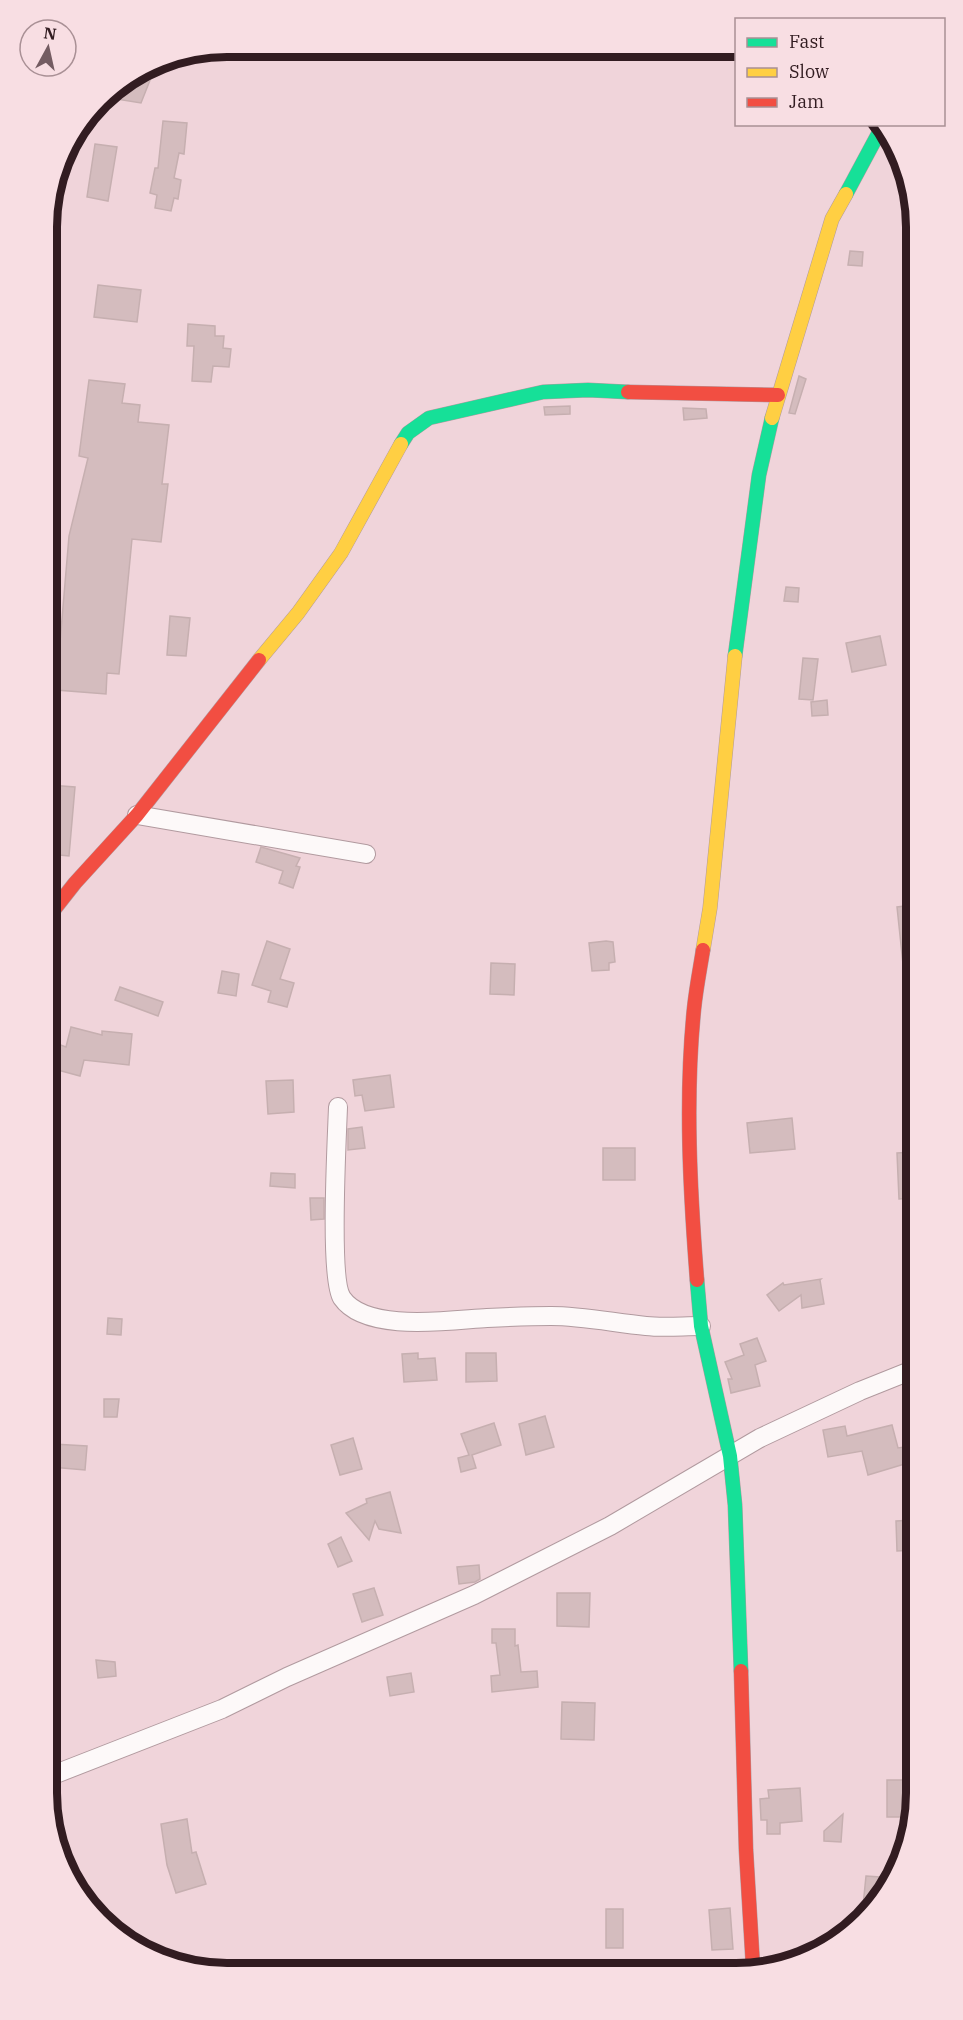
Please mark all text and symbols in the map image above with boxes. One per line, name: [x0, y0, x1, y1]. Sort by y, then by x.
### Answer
north arrow: [18, 18, 78, 78]
legend: [735, 18, 945, 126]
text: N: [42, 22, 58, 44]
text: Fast: [789, 30, 824, 53]
text: Slow: [789, 60, 829, 83]
text: Jam: [789, 90, 824, 113]

